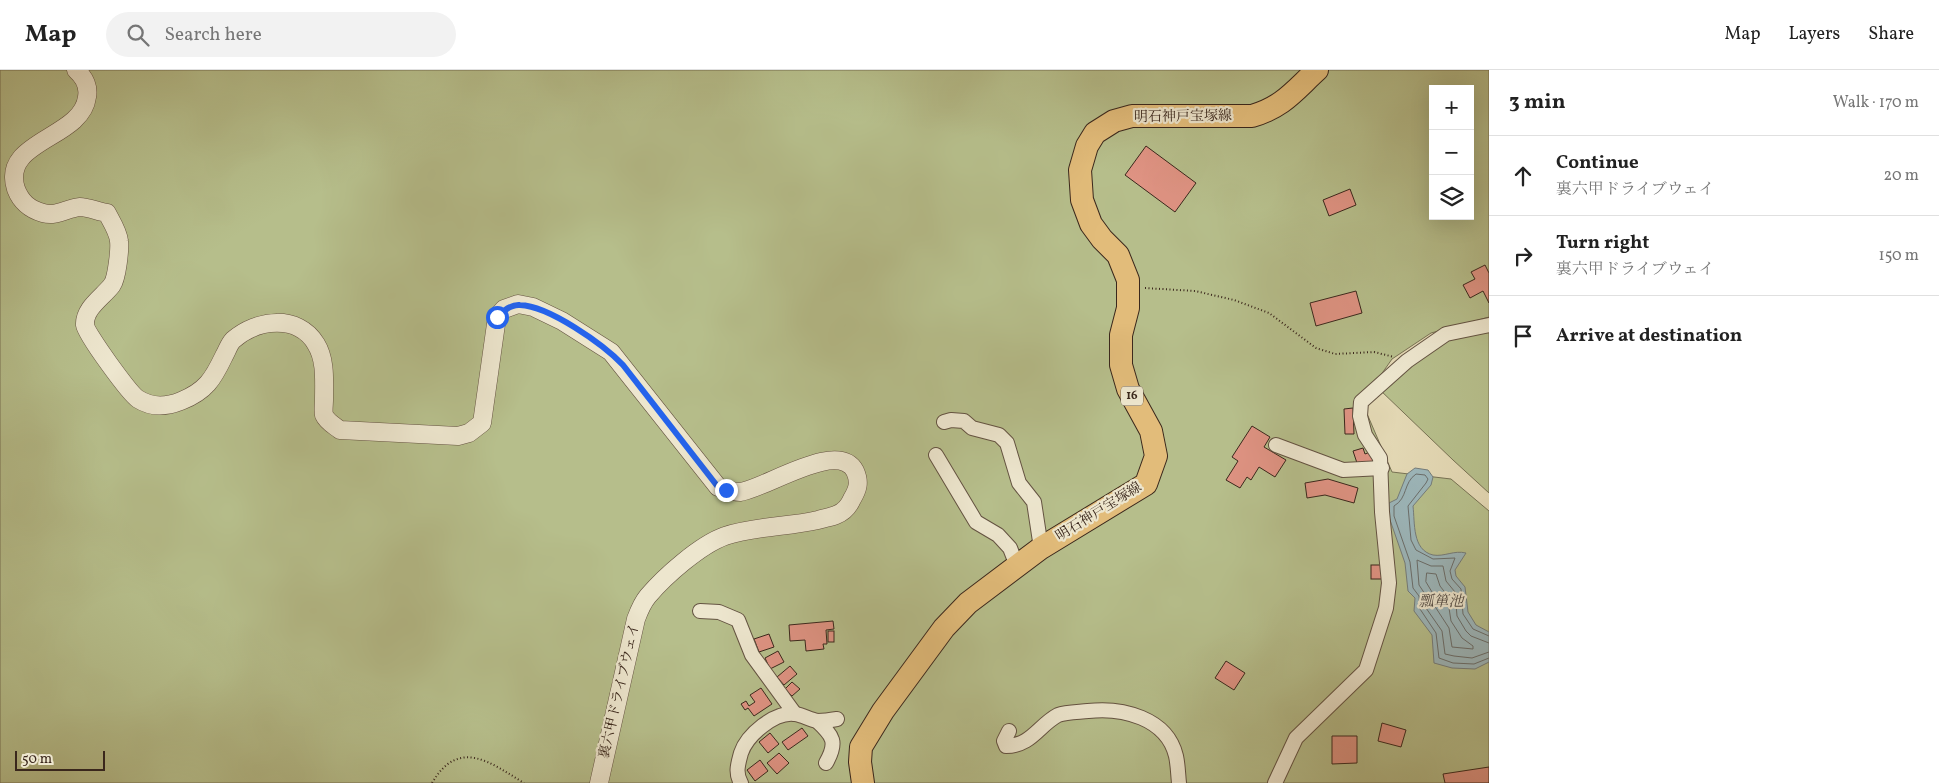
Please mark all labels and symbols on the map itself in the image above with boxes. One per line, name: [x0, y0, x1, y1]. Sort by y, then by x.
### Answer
street label: 明石神戸宝塚線: [1134, 107, 1232, 127]
route start: [486, 306, 509, 329]
road number: 16: [1121, 386, 1143, 406]
street label: 明石神戸宝塚線: [1052, 478, 1146, 546]
route end: [715, 479, 738, 502]
water label: 瓢箪池: [1418, 592, 1465, 613]
street label: 裏六甲ドライブウェイ: [595, 621, 645, 761]
scale bar: [15, 748, 105, 771]

